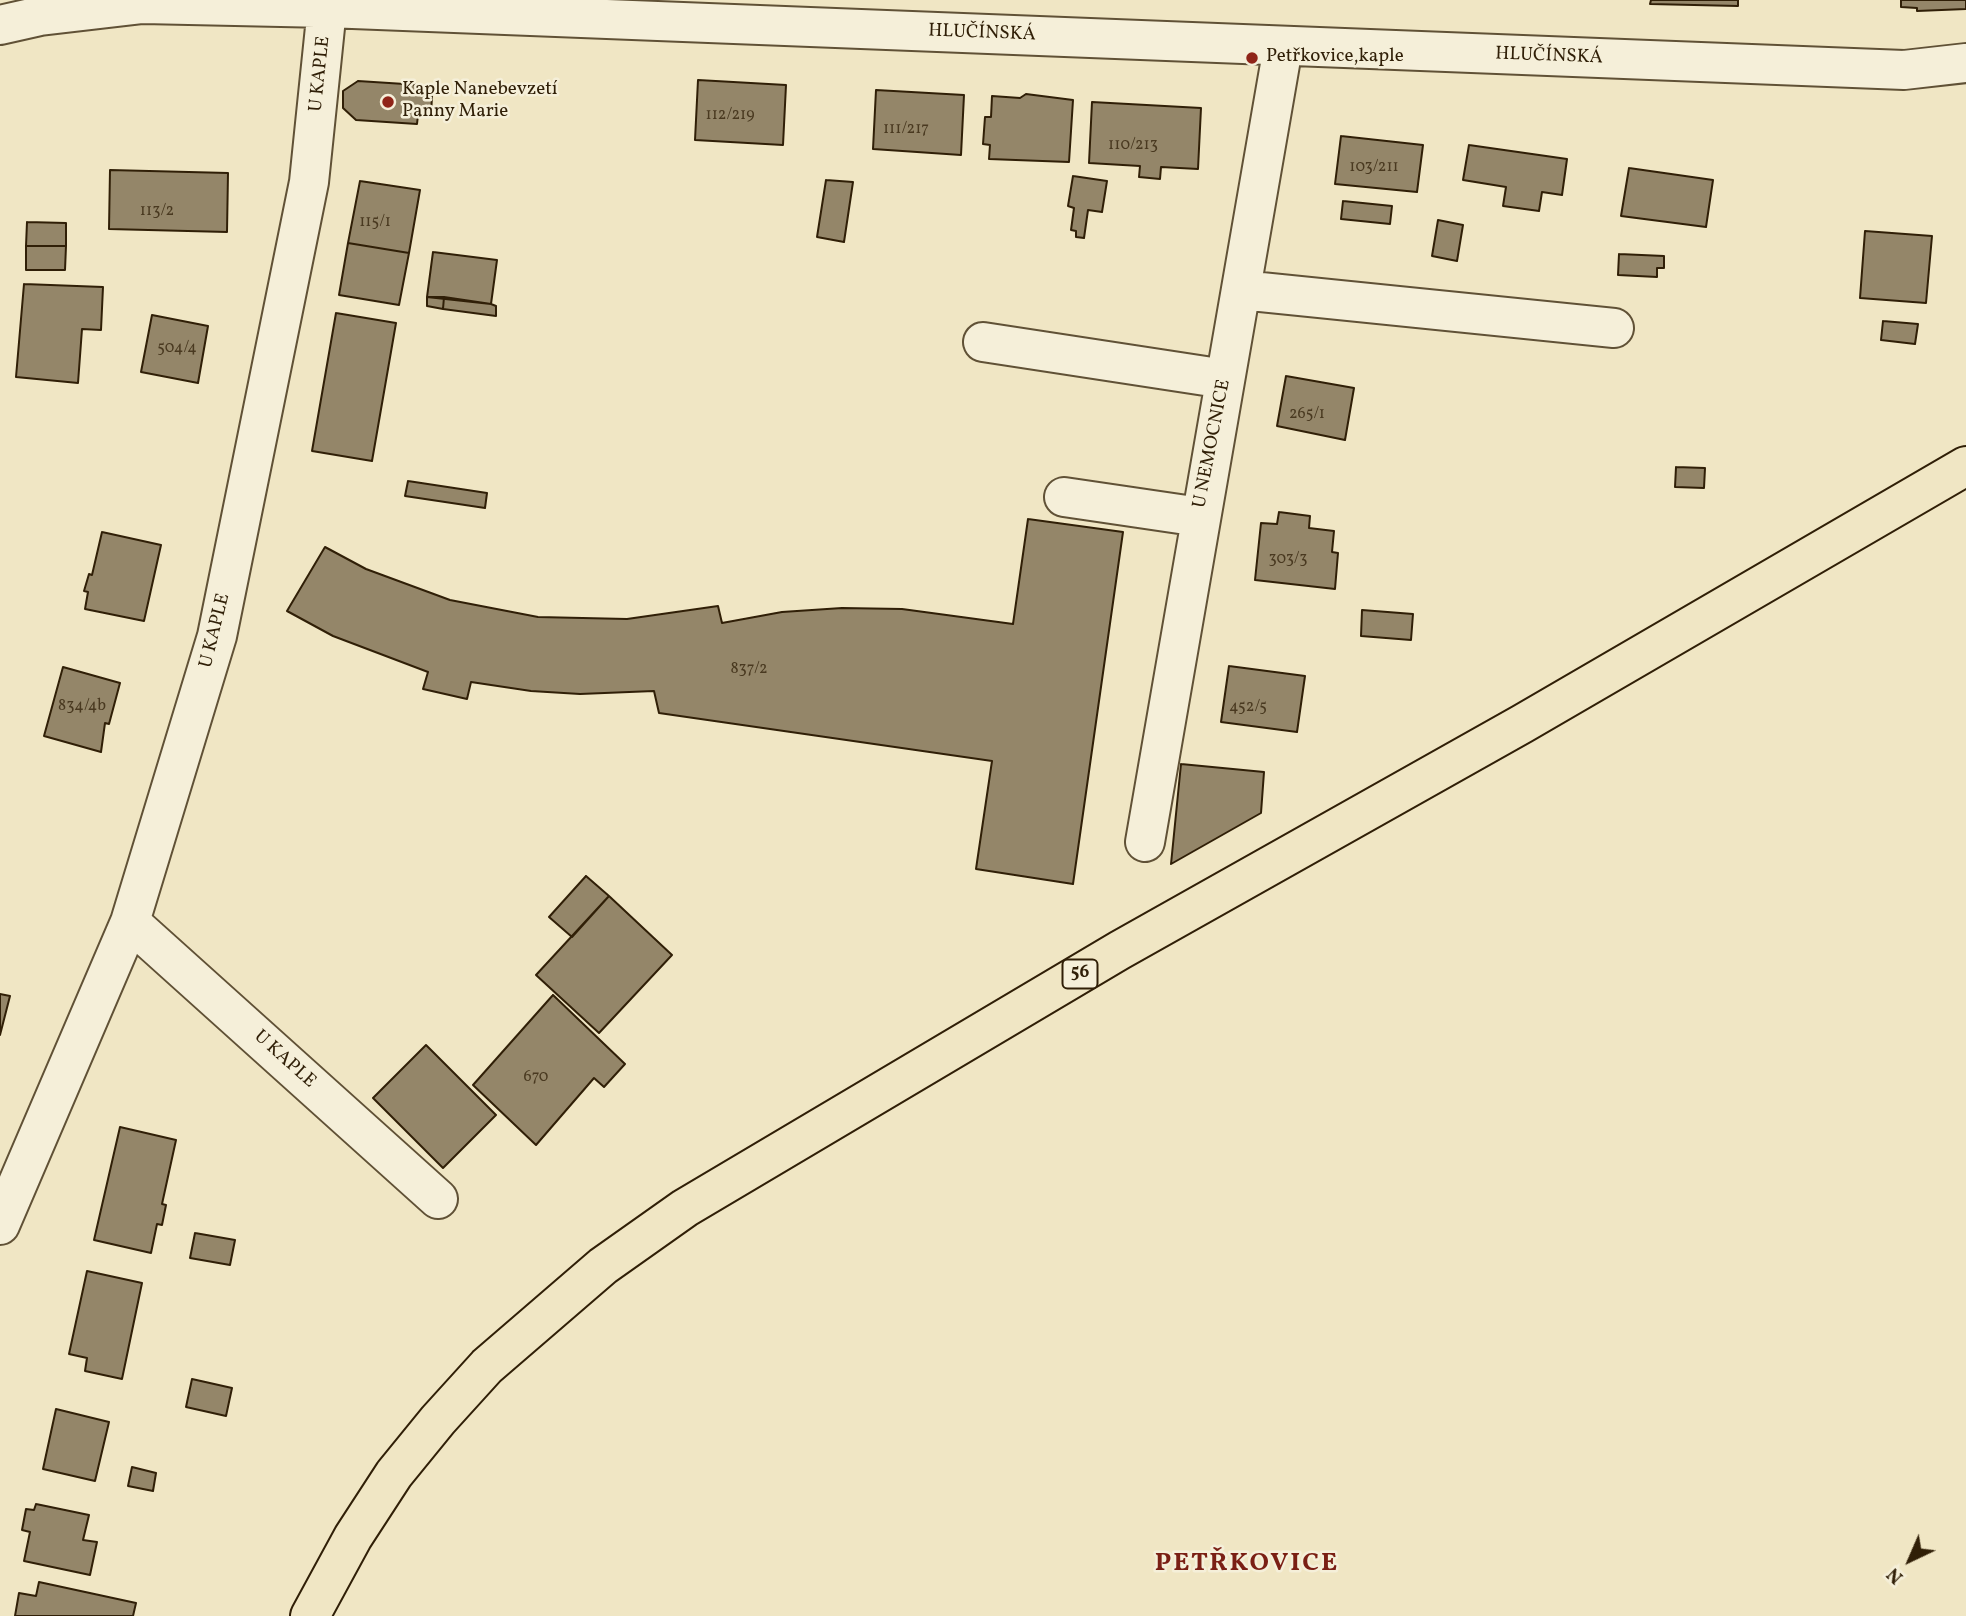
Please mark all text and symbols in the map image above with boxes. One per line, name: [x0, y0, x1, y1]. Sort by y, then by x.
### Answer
street label: HLUČÍNSKÁ: [928, 21, 1036, 47]
street label: U KAPLE: [306, 35, 336, 113]
street label: HLUČÍNSKÁ: [1495, 44, 1603, 70]
place label: Petřkovice,kaple: [1266, 47, 1404, 69]
marker: Petřkovice,kaple: [1244, 50, 1260, 66]
place label: Kaple Nanebevzetí Panny Marie: [402, 80, 558, 124]
marker: Kaple Nanebevzetí Panny Marie: [380, 94, 396, 110]
house number: 112/219: [705, 106, 755, 126]
house number: 111/217: [883, 120, 929, 140]
house number: 110/213: [1108, 136, 1158, 156]
house number: 103/211: [1349, 158, 1399, 178]
house number: 113/2: [140, 202, 174, 222]
house number: 115/1: [359, 213, 391, 233]
house number: 504/4: [157, 339, 197, 359]
street label: U NEMOCNICE: [1189, 378, 1237, 510]
house number: 265/1: [1289, 405, 1325, 425]
house number: 303/3: [1269, 550, 1307, 570]
street label: U KAPLE: [196, 591, 236, 671]
house number: 837/2: [730, 660, 768, 680]
house number: 834/4b: [58, 697, 106, 717]
house number: 452/5: [1229, 698, 1267, 718]
road number: 56: [1062, 959, 1098, 988]
street label: U KAPLE: [248, 1026, 320, 1094]
house number: 670: [524, 1068, 548, 1088]
north arrow: [1875, 1525, 1945, 1595]
district label: PETŘKOVICE: [1156, 1549, 1338, 1581]
text: N: [1881, 1561, 1909, 1589]

